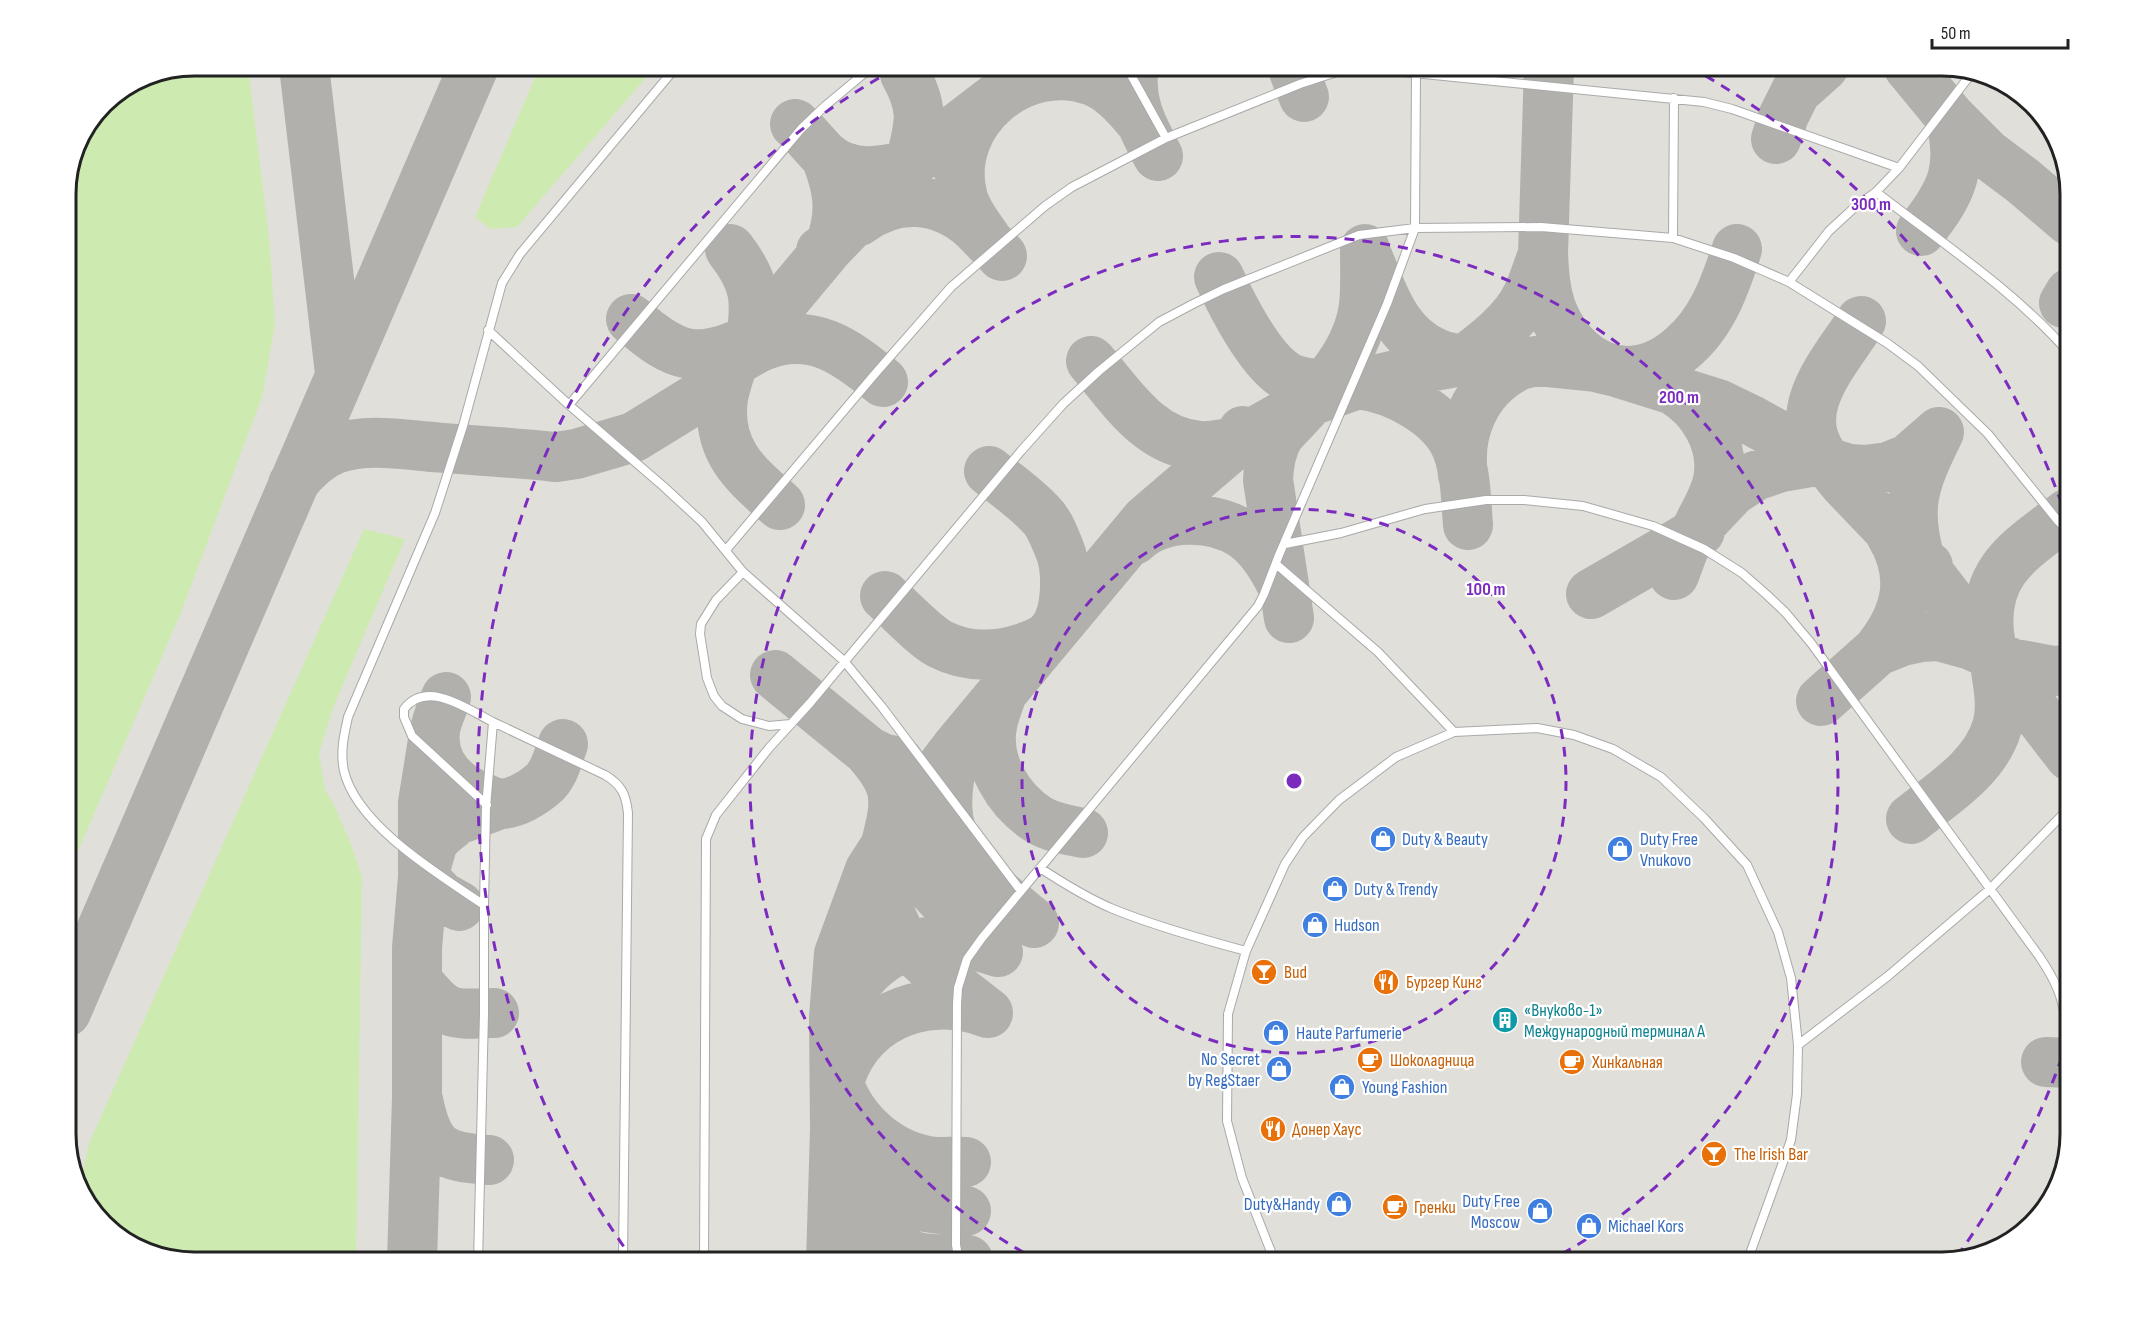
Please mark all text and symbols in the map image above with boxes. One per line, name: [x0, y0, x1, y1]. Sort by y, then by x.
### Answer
scale bar: [1932, 12, 2068, 50]
text: 50 m: [1941, 23, 1971, 44]
text: 300 m: [1851, 194, 1891, 215]
text: 200 m: [1659, 387, 1699, 408]
text: 100 m: [1467, 579, 1506, 600]
centre of rings: [1284, 771, 1304, 791]
shop icon: Duty & Beauty: [1368, 824, 1398, 854]
place label: Duty & Beauty: [1402, 829, 1488, 850]
place label: Duty Free Vnukovo: [1640, 829, 1698, 871]
shop icon: Duty Free Vnukovo: [1605, 834, 1635, 864]
shop icon: Duty & Trendy: [1320, 874, 1350, 904]
place label: Duty & Trendy: [1354, 879, 1438, 900]
shop icon: Hudson: [1300, 910, 1330, 940]
place label: Hudson: [1334, 915, 1380, 936]
bar icon: Bud: [1249, 957, 1279, 987]
place label: Bud: [1284, 962, 1307, 983]
restaurant icon: Бургер Кинг: [1371, 967, 1401, 997]
place label: Бургер Кинг: [1406, 972, 1482, 993]
place label: «Внуково-1» Международный терминал А: [1524, 1000, 1705, 1042]
building icon: «Внуково-1» Международный терминал А: [1490, 1005, 1520, 1035]
shop icon: Haute Parfumerie: [1261, 1018, 1291, 1048]
place label: Haute Parfumerie: [1296, 1023, 1402, 1044]
cafe icon: Шоколадница: [1355, 1045, 1385, 1075]
cafe icon: Хинкальная: [1557, 1047, 1587, 1077]
place label: No Secret by RegStaer: [1188, 1049, 1261, 1091]
place label: Шоколадница: [1390, 1050, 1475, 1071]
place label: Хинкальная: [1591, 1052, 1663, 1073]
shop icon: No Secret by RegStaer: [1264, 1054, 1294, 1084]
shop icon: Young Fashion: [1327, 1072, 1357, 1102]
place label: Young Fashion: [1362, 1077, 1447, 1098]
restaurant icon: Донер Хаус: [1258, 1114, 1288, 1144]
place label: Донер Хаус: [1292, 1119, 1362, 1140]
bar icon: The Irish Bar: [1699, 1139, 1729, 1169]
place label: The Irish Bar: [1734, 1144, 1808, 1165]
shop icon: Duty&Handy: [1324, 1189, 1354, 1219]
place label: Duty Free Moscow: [1462, 1191, 1520, 1233]
cafe icon: Гренки: [1380, 1192, 1410, 1222]
place label: Duty&Handy: [1244, 1194, 1320, 1215]
shop icon: Duty Free Moscow: [1525, 1196, 1555, 1226]
place label: Гренки: [1414, 1197, 1456, 1218]
shop icon: Michael Kors: [1574, 1211, 1604, 1241]
place label: Michael Kors: [1608, 1216, 1684, 1237]

